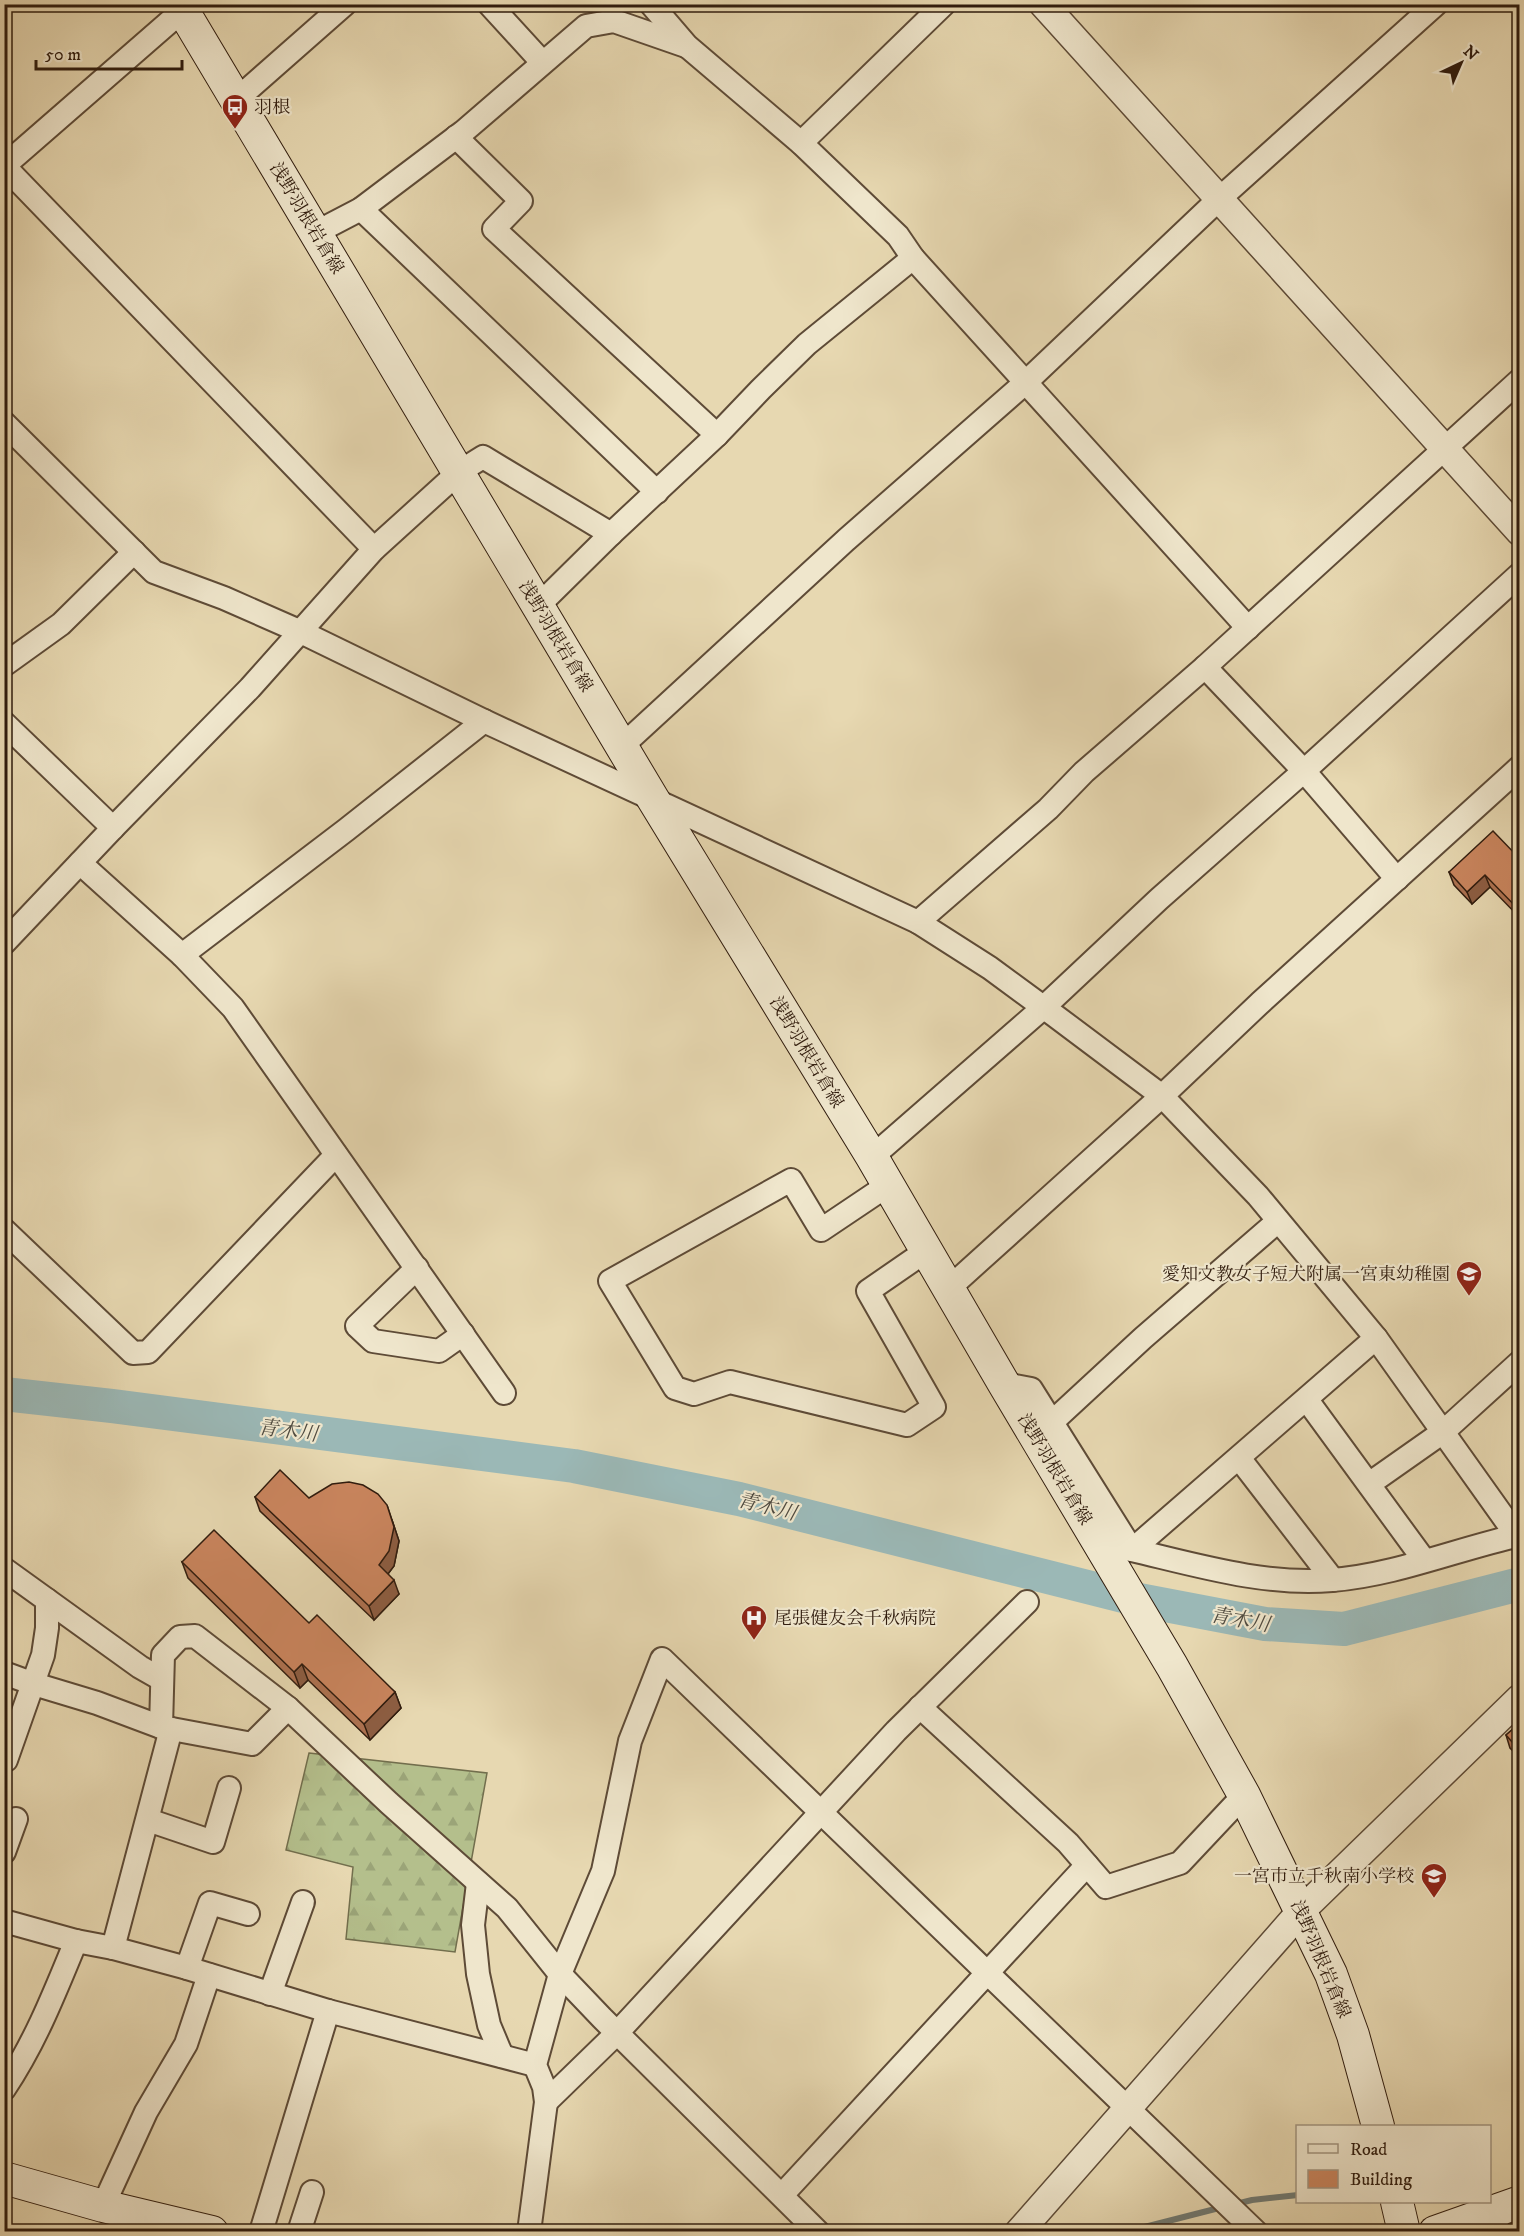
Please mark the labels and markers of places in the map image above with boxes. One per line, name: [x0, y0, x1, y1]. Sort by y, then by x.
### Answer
bus stop icon: 羽根: [220, 92, 250, 130]
place label: 羽根: [254, 97, 290, 119]
school or university icon: 愛知文教女子短大附属一宮東幼稚園: [1454, 1259, 1484, 1297]
place label: 愛知文教女子短大附属一宮東幼稚園: [1162, 1264, 1450, 1286]
hospital icon: 尾張健友会千秋病院: [739, 1603, 769, 1641]
place label: 尾張健友会千秋病院: [774, 1608, 936, 1630]
school or university icon: 一宮市立千秋南小学校: [1419, 1861, 1449, 1899]
place label: 一宮市立千秋南小学校: [1234, 1866, 1414, 1888]

